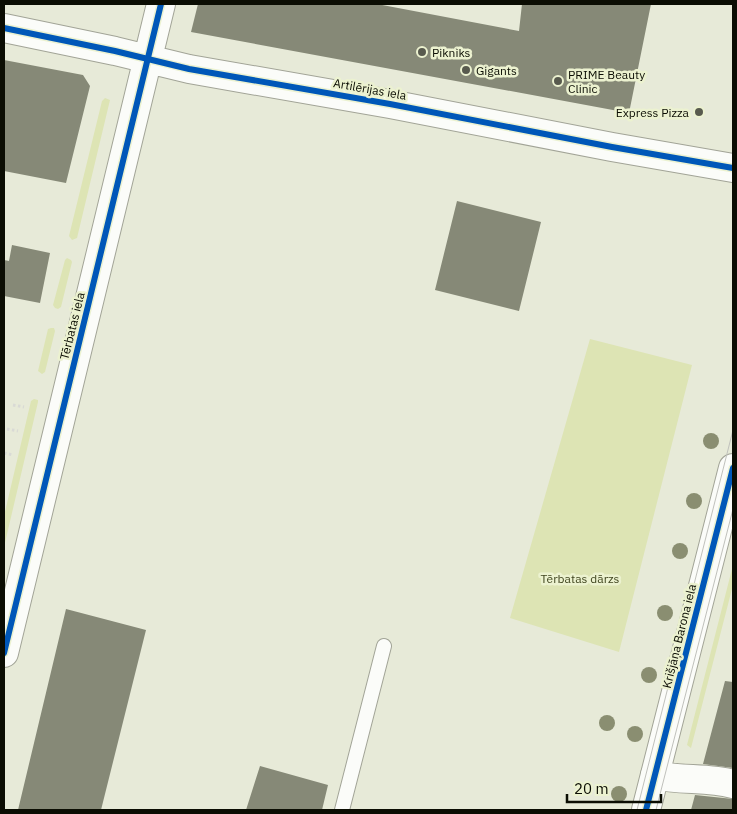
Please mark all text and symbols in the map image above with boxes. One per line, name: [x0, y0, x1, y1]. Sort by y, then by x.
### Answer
place label: Pikniks: [432, 45, 471, 60]
marker: Pikniks: [416, 46, 428, 58]
place label: Gigants: [476, 63, 517, 78]
marker: Gigants: [460, 64, 472, 76]
place label: PRIME Beauty Clinic: [568, 67, 645, 96]
street label: Artilērijas iela: [332, 75, 408, 103]
marker: PRIME Beauty Clinic: [552, 75, 564, 87]
place label: Express Pizza: [616, 105, 690, 120]
marker: Express Pizza: [693, 106, 705, 118]
street label: Tērbatas iela: [56, 290, 88, 361]
park label: Tērbatas dārzs: [541, 571, 620, 586]
street label: Krišjāņa Barona iela: [659, 582, 699, 690]
scale bar: [567, 772, 661, 804]
text: 20 m: [574, 779, 609, 798]

